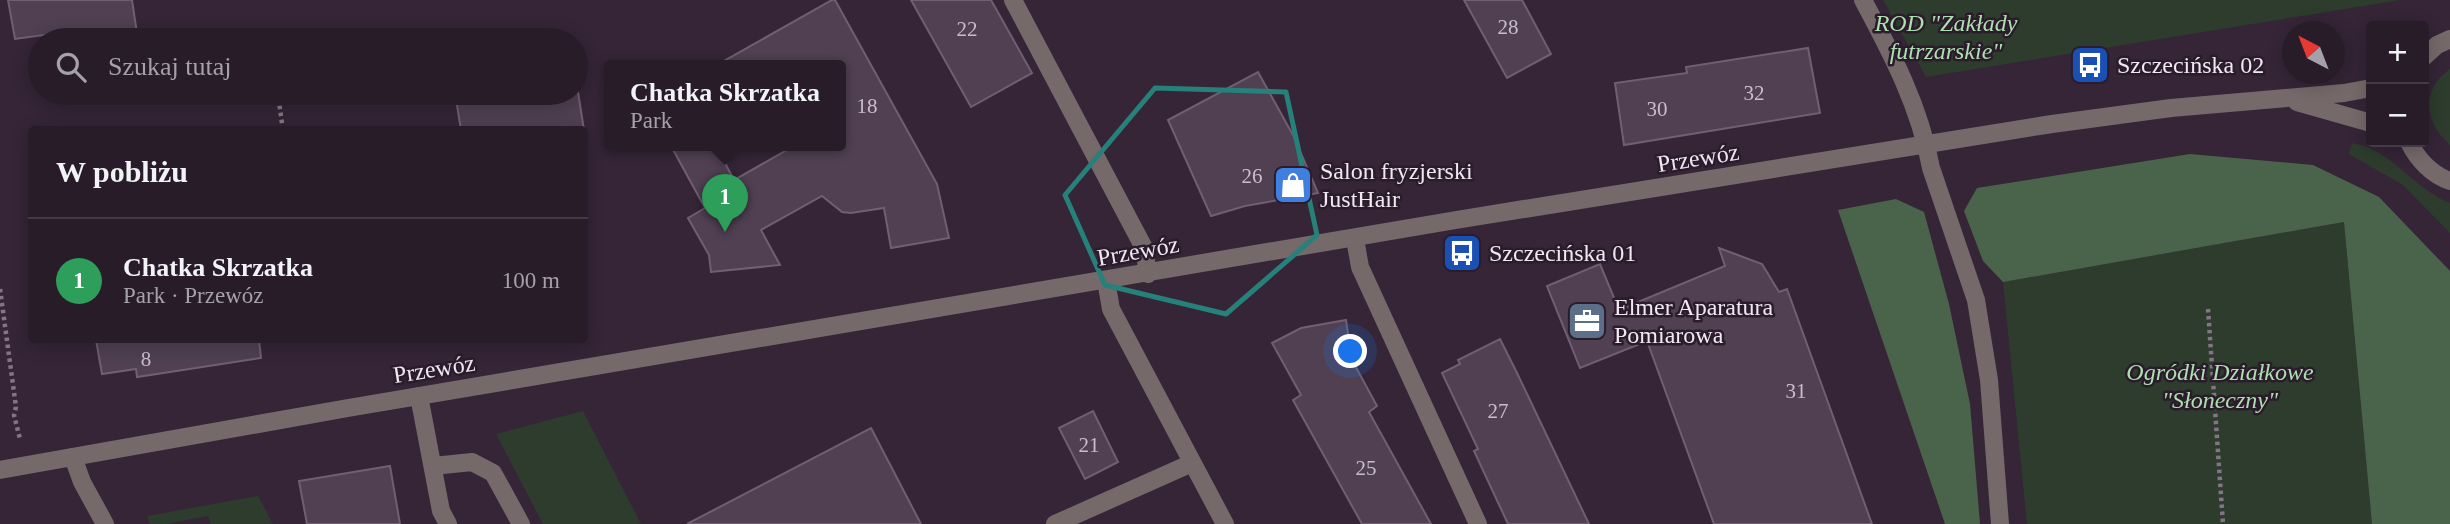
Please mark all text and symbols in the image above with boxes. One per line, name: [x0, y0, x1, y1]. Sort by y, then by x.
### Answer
park label: ROD "Zakłady futrzarskie": [1874, 10, 2018, 64]
house number: 28: [1498, 15, 1519, 39]
house number: 22: [957, 17, 978, 41]
north arrow: [2282, 21, 2345, 84]
map controls: [2366, 21, 2429, 147]
button: +: [2366, 21, 2429, 84]
search box: [28, 28, 588, 105]
bus stop icon: Szczecińska 02: [2069, 44, 2111, 86]
icon: search: [52, 48, 90, 86]
text: Szukaj tutaj: [108, 52, 231, 81]
place label: Szczecińska 02: [2117, 52, 2264, 78]
popup: [604, 60, 846, 151]
text: Chatka Skrzatka: [630, 78, 820, 107]
house number: 32: [1744, 81, 1765, 105]
button: −: [2366, 84, 2429, 147]
house number: 18: [857, 94, 878, 118]
house number: 30: [1647, 97, 1668, 121]
text: Park: [630, 108, 672, 133]
street label: Przewóz: [1655, 139, 1741, 177]
text: W pobliżu: [56, 155, 188, 188]
place label: Salon fryzjerski JustHair: [1320, 158, 1473, 212]
house number: 26: [1242, 164, 1263, 188]
shop icon: Salon fryzjerski JustHair: [1272, 164, 1314, 206]
pin: 1: [702, 174, 748, 232]
street label: Przewóz: [1095, 231, 1181, 271]
bus stop icon: Szczecińska 01: [1441, 232, 1483, 274]
place label: Szczecińska 01: [1489, 240, 1636, 266]
text: Chatka Skrzatka: [123, 253, 313, 282]
text: 1: [73, 268, 85, 293]
text: 100 m: [502, 268, 560, 293]
text: Park · Przewóz: [123, 283, 264, 308]
place label: Elmer Aparatura Pomiarowa: [1614, 294, 1774, 348]
office icon: Elmer Aparatura Pomiarowa: [1566, 300, 1608, 342]
your location: [1333, 334, 1367, 368]
house number: 8: [141, 347, 151, 371]
street label: Przewóz: [391, 350, 477, 388]
park label: Ogródki Działkowe "Słoneczny": [2126, 359, 2314, 413]
house number: 31: [1786, 379, 1807, 403]
house number: 27: [1488, 399, 1509, 423]
house number: 21: [1079, 433, 1100, 457]
house number: 25: [1356, 456, 1377, 480]

